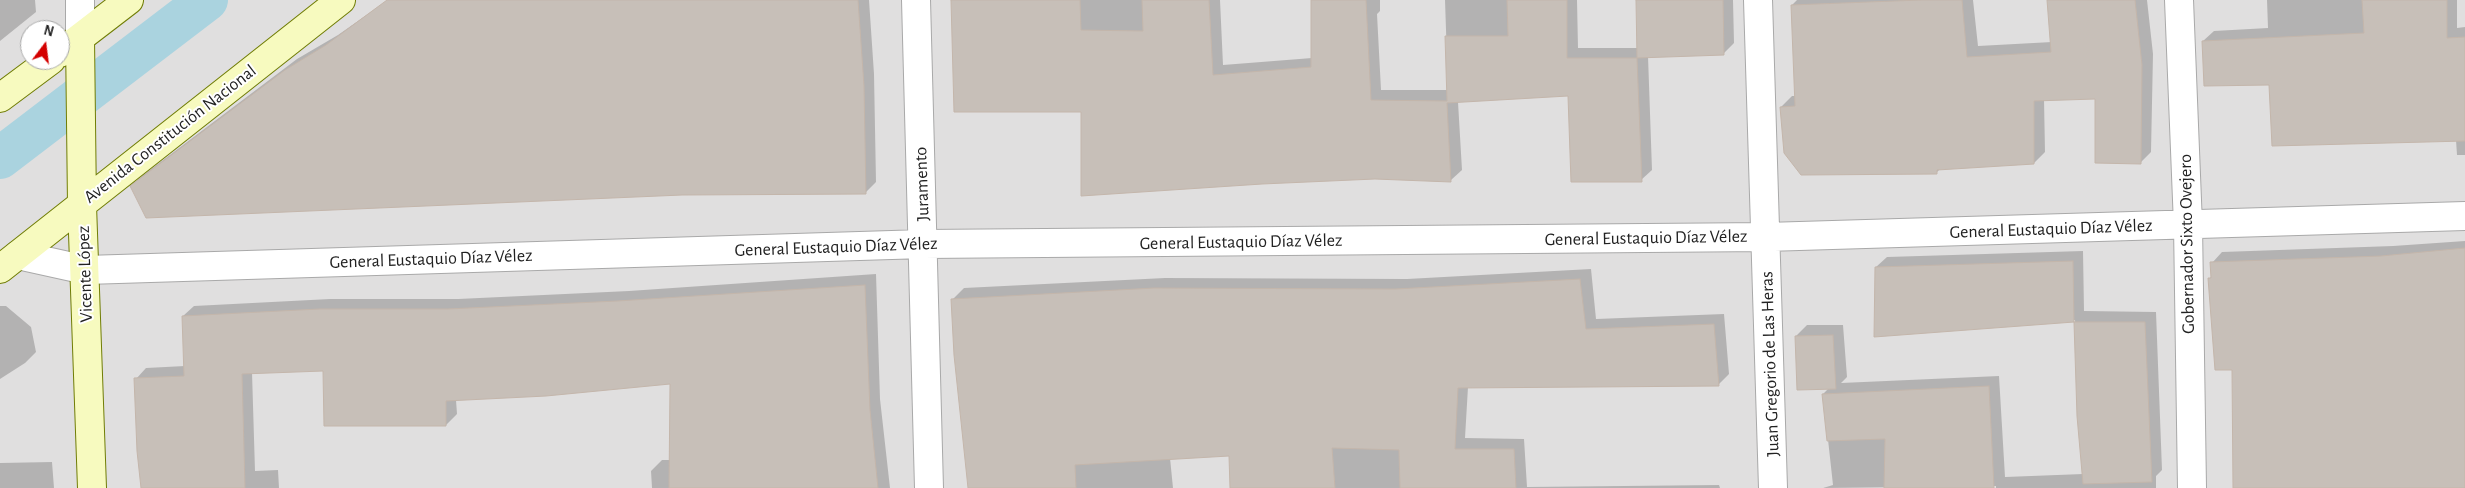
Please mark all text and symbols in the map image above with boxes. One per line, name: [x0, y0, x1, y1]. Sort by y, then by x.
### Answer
north arrow: [20, 20, 70, 70]
text: N: [42, 23, 55, 39]
street label: Avenida Constitución Nacional: [79, 60, 261, 208]
street label: Juramento: [910, 146, 934, 222]
street label: Gobernador Sixto Ovejero: [2175, 154, 2199, 334]
street label: General Eustaquio Díaz Vélez: [1949, 215, 2153, 243]
street label: Vicente López: [73, 225, 97, 323]
street label: General Eustaquio Díaz Vélez: [1544, 225, 1748, 251]
street label: General Eustaquio Díaz Vélez: [1139, 229, 1343, 255]
street label: General Eustaquio Díaz Vélez: [734, 233, 938, 261]
street label: General Eustaquio Díaz Vélez: [329, 245, 533, 273]
street label: Juan Gregorio de Las Heras: [1756, 271, 1784, 457]

